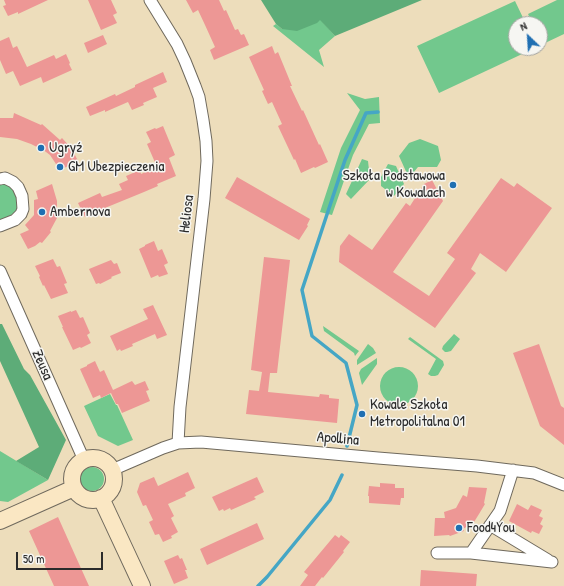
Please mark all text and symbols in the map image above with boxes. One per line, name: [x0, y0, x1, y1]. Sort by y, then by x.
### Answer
north arrow: [508, 16, 548, 56]
text: N: [518, 18, 529, 34]
place label: Ugryź: [49, 139, 82, 157]
marker: Ugryź: [36, 143, 46, 153]
place label: GM Ubezpieczenia: [68, 158, 164, 176]
marker: GM Ubezpieczenia: [55, 162, 65, 172]
place label: Szkoła Podstawowa w Kowalach: [343, 167, 445, 202]
marker: Szkoła Podstawowa w Kowalach: [448, 180, 458, 190]
street label: Heliosa: [176, 194, 198, 234]
place label: Ambernova: [50, 203, 110, 221]
marker: Ambernova: [37, 207, 47, 217]
street label: Zeusa: [27, 347, 57, 383]
place label: Kowale Szkoła Metropolitalna 01: [370, 396, 465, 431]
marker: Kowale Szkoła Metropolitalna 01: [357, 409, 367, 419]
street label: Apollina: [316, 428, 360, 450]
place label: Food4You: [467, 519, 515, 537]
marker: Food4You: [454, 523, 464, 533]
scale bar: [18, 544, 105, 570]
text: 50 m: [23, 550, 44, 567]

